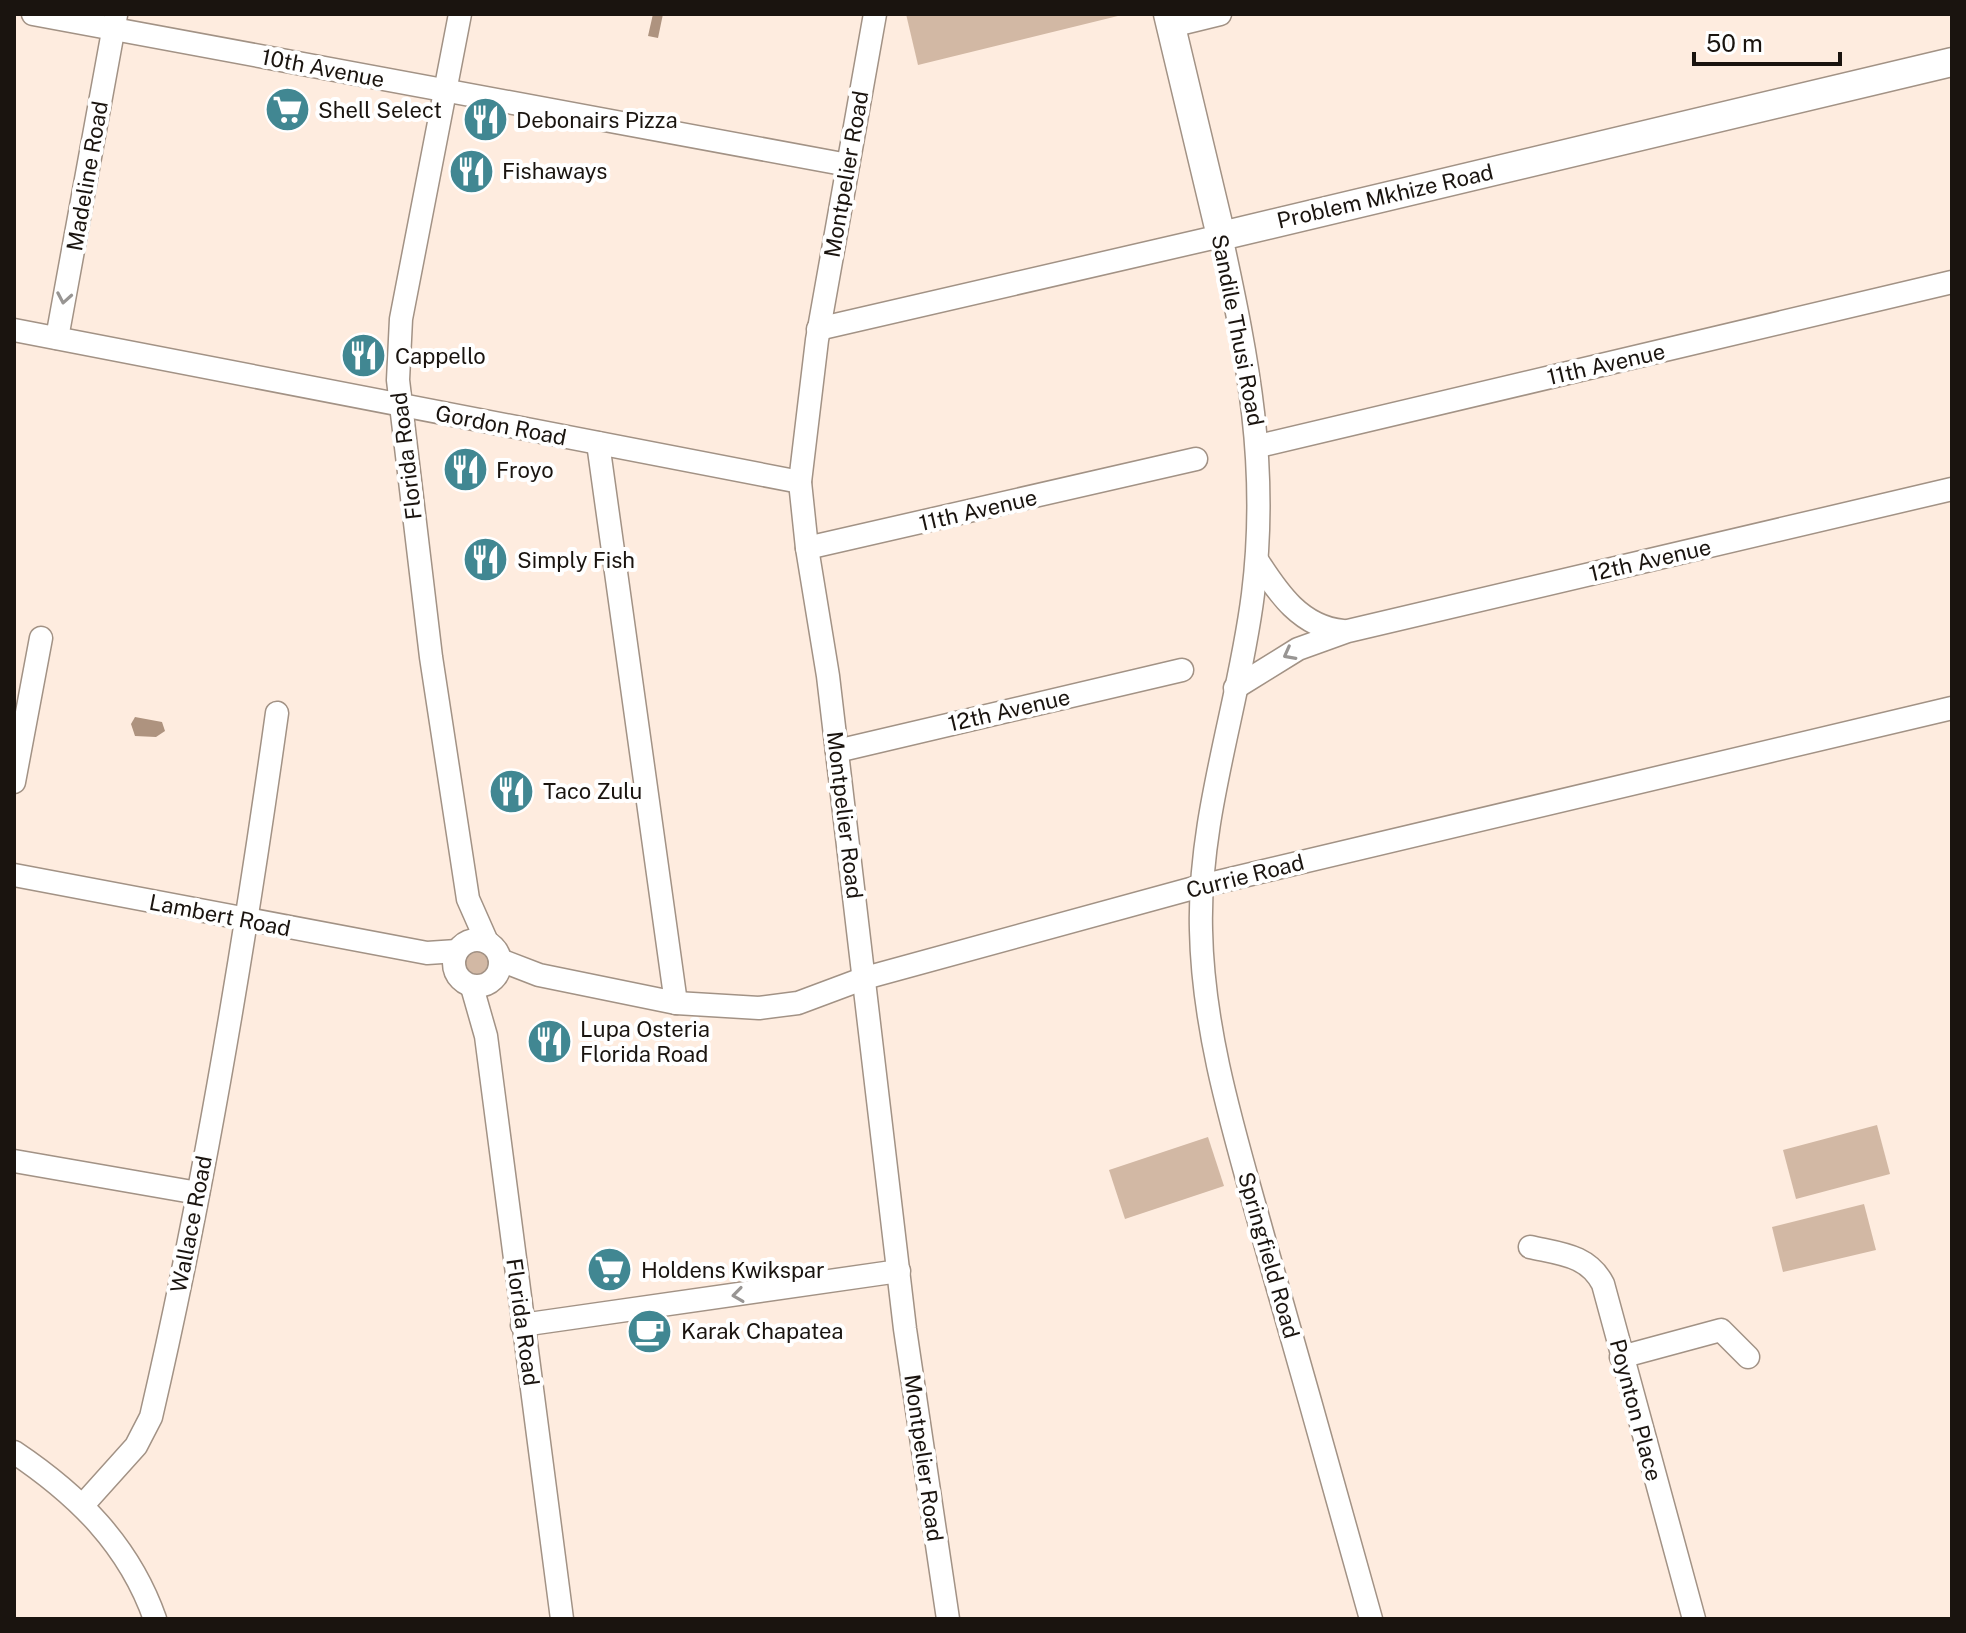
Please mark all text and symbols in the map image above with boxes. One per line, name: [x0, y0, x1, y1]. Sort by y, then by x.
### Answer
scale bar: [1694, 16, 1840, 66]
text: 50 m: [1706, 29, 1763, 57]
street label: 10th Avenue: [259, 43, 387, 93]
supermarket icon: Shell Select: [263, 86, 311, 134]
street label: Montpelier Road: [819, 89, 873, 259]
restaurant icon: Debonairs Pizza: [461, 96, 509, 144]
place label: Shell Select: [318, 97, 442, 123]
street label: Madeline Road: [61, 99, 113, 253]
place label: Debonairs Pizza: [516, 107, 678, 133]
restaurant icon: Fishaways: [447, 147, 495, 195]
place label: Fishaways: [502, 158, 607, 184]
street label: Problem Mkhize Road: [1274, 158, 1496, 234]
street label: Sandile Thusi Road: [1207, 232, 1269, 428]
one-way arrow: [57, 292, 74, 305]
restaurant icon: Cappello: [340, 332, 388, 380]
street label: 11th Avenue: [1545, 338, 1667, 390]
place label: Cappello: [395, 343, 486, 369]
street label: Florida Road: [385, 391, 427, 521]
street label: Gordon Road: [433, 400, 569, 450]
restaurant icon: Froyo: [441, 446, 489, 494]
place label: Froyo: [496, 457, 554, 483]
street label: 11th Avenue: [917, 484, 1039, 536]
street label: 12th Avenue: [1587, 533, 1713, 587]
restaurant icon: Simply Fish: [462, 536, 510, 584]
place label: Simply Fish: [517, 547, 635, 573]
one-way arrow: [1283, 645, 1298, 660]
street label: 12th Avenue: [946, 683, 1072, 737]
street label: Montpelier Road: [822, 730, 868, 900]
restaurant icon: Taco Zulu: [488, 767, 536, 815]
place label: Taco Zulu: [543, 778, 642, 804]
street label: Currie Road: [1183, 849, 1307, 903]
street label: Lambert Road: [147, 889, 293, 941]
place label: Lupa Osteria Florida Road: [580, 1016, 710, 1067]
restaurant icon: Lupa Osteria Florida Road: [525, 1018, 573, 1066]
street label: Wallace Road: [165, 1153, 217, 1295]
street label: Springfield Road: [1233, 1169, 1305, 1341]
supermarket icon: Holdens Kwikspar: [586, 1246, 634, 1294]
street label: Florida Road: [501, 1257, 545, 1387]
place label: Holdens Kwikspar: [641, 1257, 825, 1283]
one-way arrow: [732, 1286, 745, 1303]
cafe icon: Karak Chapatea: [626, 1307, 674, 1355]
place label: Karak Chapatea: [681, 1318, 843, 1344]
street label: Poynton Place: [1605, 1336, 1667, 1484]
street label: Montpelier Road: [899, 1373, 949, 1543]

